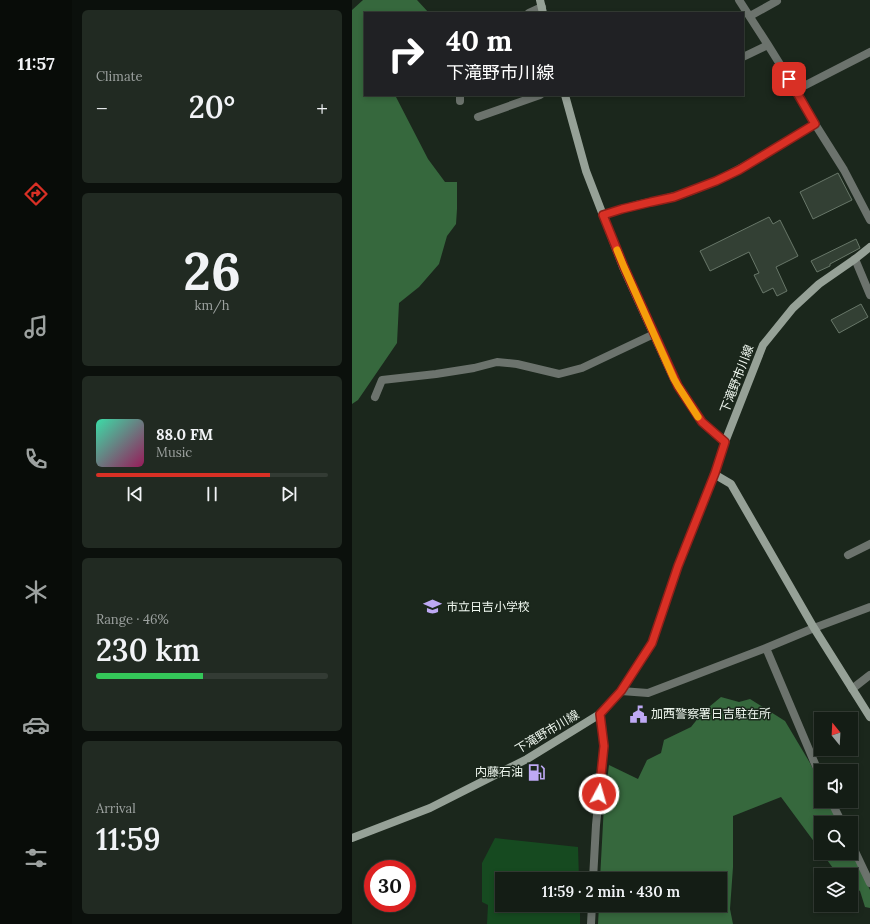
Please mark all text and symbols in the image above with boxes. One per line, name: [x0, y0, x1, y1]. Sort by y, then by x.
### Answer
text: 40 m: [446, 23, 512, 59]
icon: right: [380, 28, 432, 80]
text: 11:57: [17, 52, 55, 75]
text: 下滝野市川線: [446, 61, 554, 84]
pin: [772, 62, 806, 96]
text: Climate: [96, 68, 143, 85]
icon: arrive: [778, 68, 800, 90]
text: 20°: [189, 88, 235, 126]
text: −: [96, 94, 108, 122]
text: +: [316, 94, 328, 122]
icon: directions: [22, 180, 50, 208]
text: 26: [183, 238, 241, 304]
text: km/h: [194, 297, 230, 314]
icon: music: [22, 313, 50, 341]
street label: 下滝野市川線: [717, 343, 756, 415]
text: 88.0 FM: [156, 425, 213, 444]
text: Music: [156, 444, 192, 461]
icon: phone: [22, 445, 50, 473]
icon: previous: [124, 483, 146, 505]
icon: pause: [201, 483, 223, 505]
icon: next: [278, 483, 300, 505]
icon: climate: [22, 578, 50, 606]
school or university icon: 市立日吉小学校: [423, 597, 443, 617]
place label: 市立日吉小学校: [446, 599, 530, 614]
text: Range · 46%: [96, 611, 169, 628]
text: 230 km: [96, 631, 200, 669]
public building icon: 加西警察署日吉駐在所: [628, 704, 648, 724]
place label: 加西警察署日吉駐在所: [651, 706, 771, 721]
street label: 下滝野市川線: [512, 707, 581, 757]
icon: car: [22, 711, 50, 739]
north arrow: [814, 712, 858, 756]
map controls: [814, 712, 858, 912]
fuel station icon: 内藤石油: [526, 762, 546, 782]
place label: 内藤石油: [475, 764, 523, 779]
button: sound: [814, 764, 858, 808]
position arrow: [578, 773, 620, 815]
text: Arrival: [96, 800, 136, 817]
button: search: [814, 816, 858, 860]
text: 11:59: [96, 820, 161, 858]
icon: filters: [22, 844, 50, 872]
speed limit sign: 30: [364, 860, 416, 912]
button: layers: [814, 868, 858, 912]
text: 11:59 · 2 min · 430 m: [542, 882, 680, 901]

